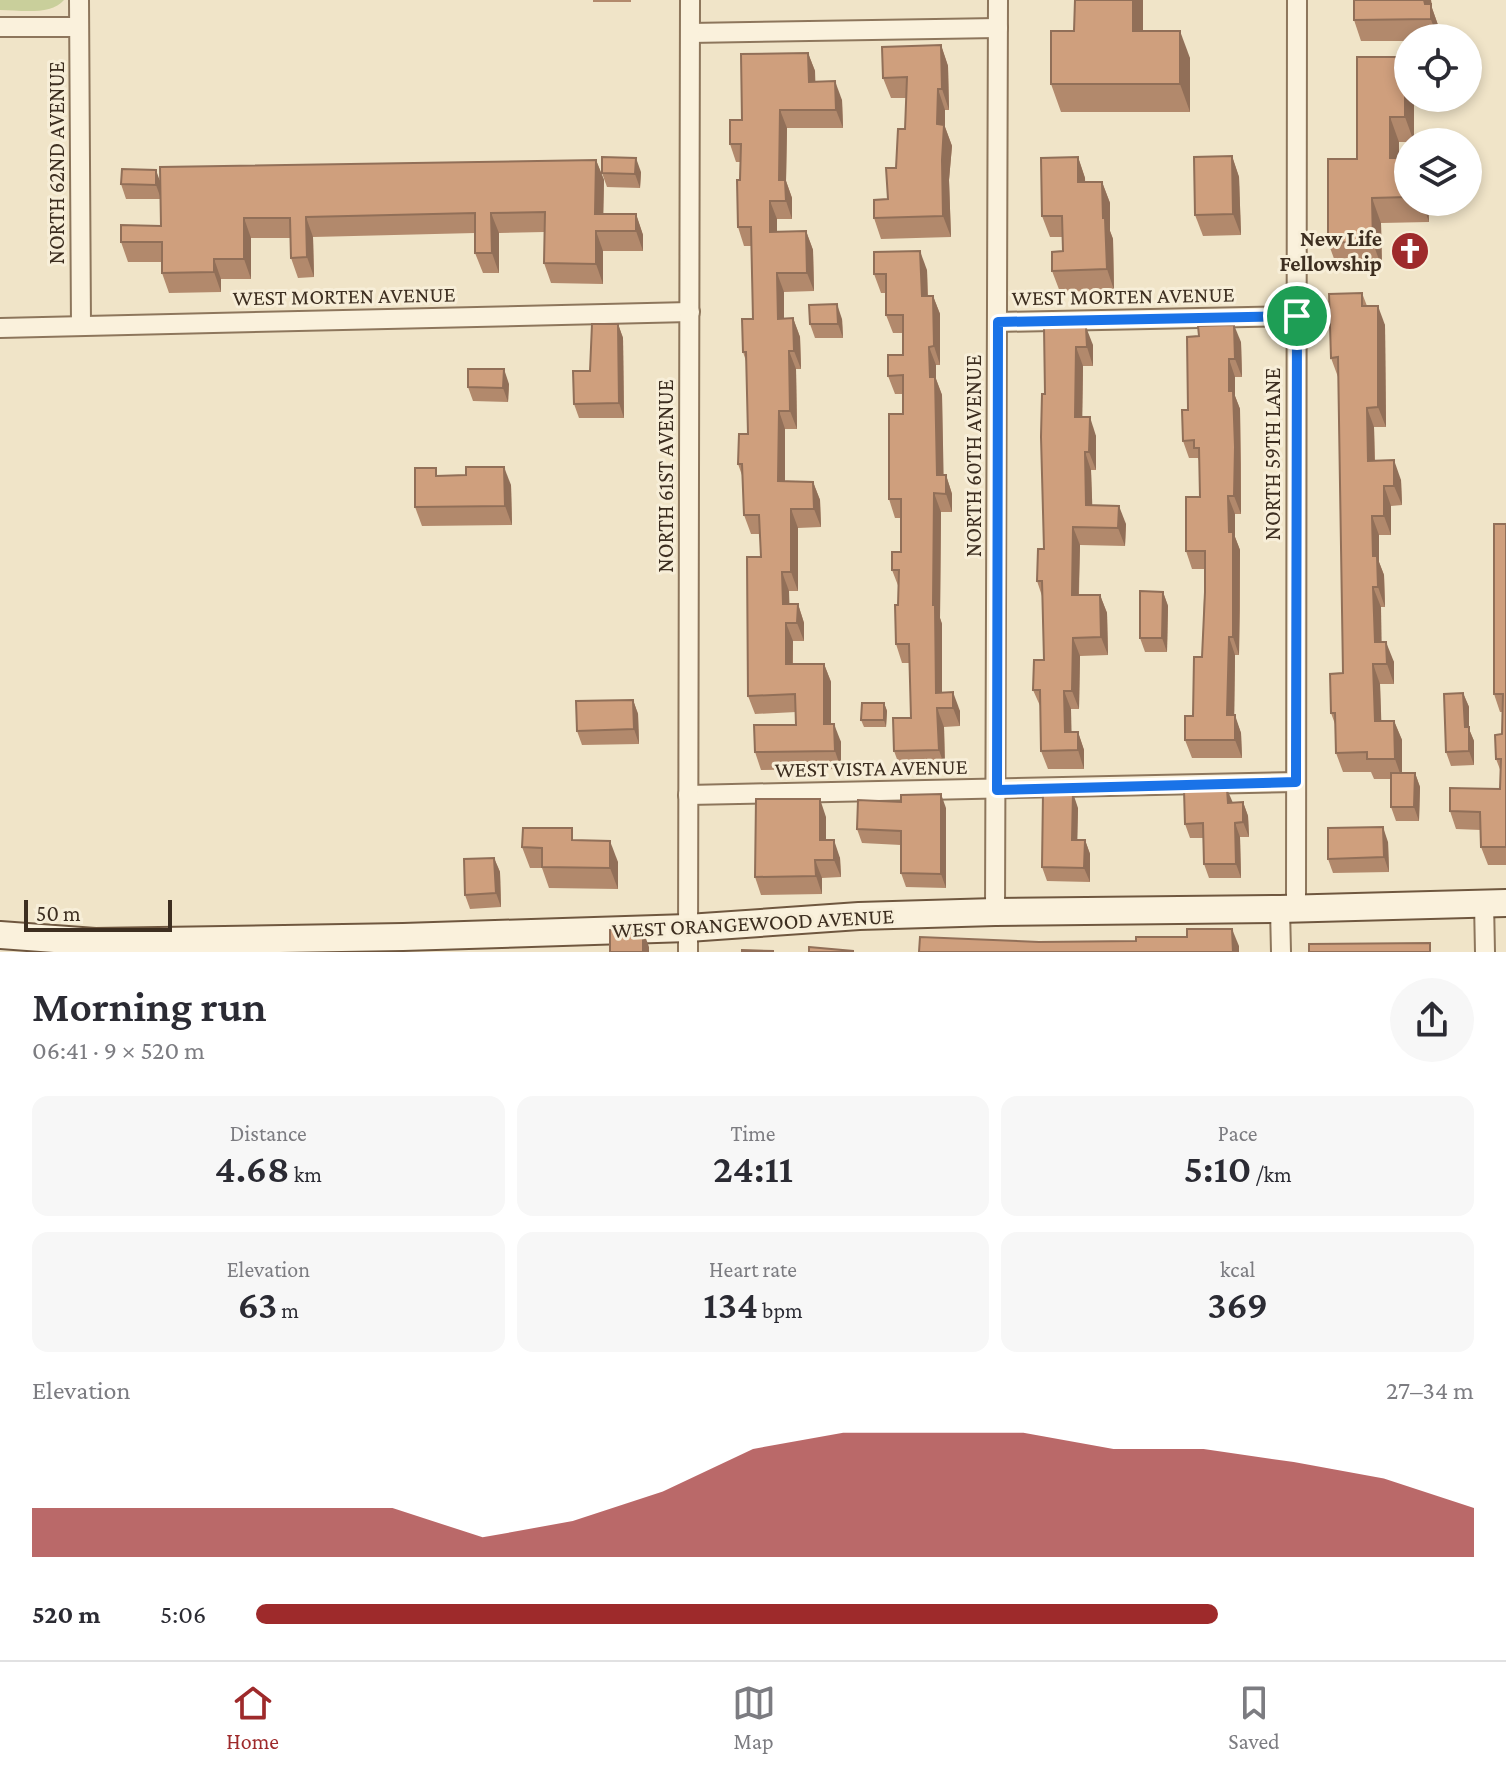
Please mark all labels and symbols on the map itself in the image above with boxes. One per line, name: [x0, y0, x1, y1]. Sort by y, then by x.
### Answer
street label: NORTH 62ND AVENUE: [44, 61, 69, 265]
place label: New Life Fellowship: [1279, 226, 1382, 276]
church icon: New Life Fellowship: [1389, 230, 1431, 272]
street label: WEST MORTEN AVENUE: [232, 282, 456, 310]
street label: WEST MORTEN AVENUE: [1011, 282, 1235, 310]
pin: [1263, 282, 1331, 350]
street label: NORTH 60TH AVENUE: [961, 355, 986, 557]
street label: NORTH 59TH LANE: [1260, 367, 1285, 541]
street label: NORTH 61ST AVENUE: [653, 379, 678, 573]
street label: WEST VISTA AVENUE: [774, 754, 968, 782]
scale bar: [24, 896, 172, 932]
street label: WEST ORANGEWOOD AVENUE: [611, 903, 895, 943]

